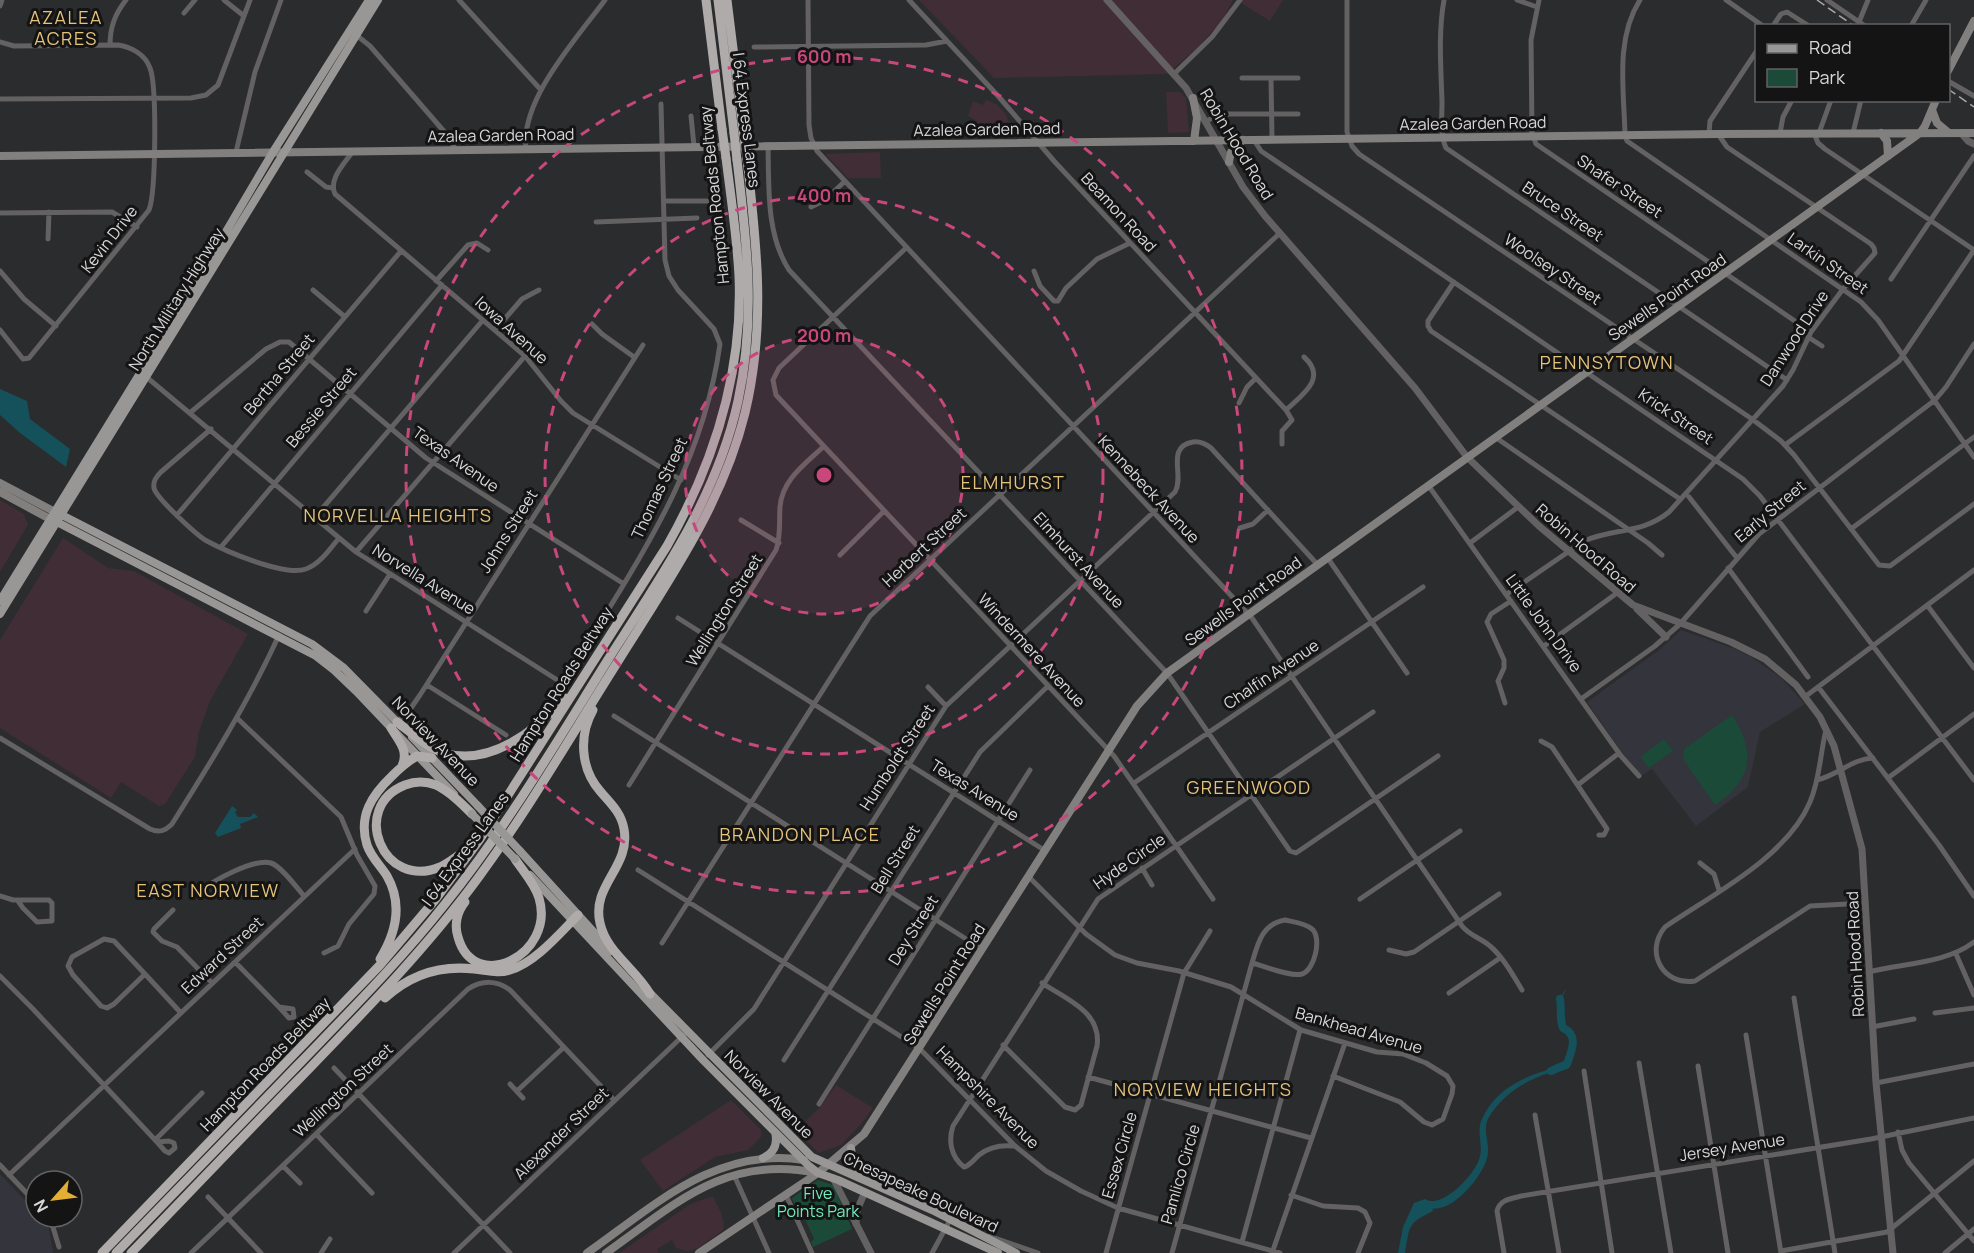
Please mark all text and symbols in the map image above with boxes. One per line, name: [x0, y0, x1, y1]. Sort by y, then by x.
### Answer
district label: AZALEA ACRES: [29, 5, 103, 50]
legend: [1755, 24, 1950, 102]
text: Road: [1809, 35, 1852, 59]
text: 600 m: [797, 44, 851, 68]
street label: I 64 Express Lanes: [728, 51, 766, 189]
text: Park: [1809, 65, 1846, 89]
street label: Robin Hood Road: [1195, 84, 1279, 204]
street label: Hampton Roads Beltway: [694, 104, 734, 285]
street label: Azalea Garden Road: [1399, 111, 1547, 135]
street label: Azalea Garden Road: [913, 117, 1061, 141]
street label: Azalea Garden Road: [427, 123, 575, 147]
street label: Shafer Street: [1573, 149, 1667, 223]
street label: Beamon Road: [1076, 167, 1162, 257]
street label: Bruce Street: [1518, 176, 1608, 246]
text: 400 m: [797, 183, 851, 207]
street label: Kevin Drive: [76, 201, 142, 277]
street label: North Military Highway: [123, 223, 229, 375]
street label: Larkin Street: [1783, 227, 1873, 299]
street label: Woolsey Street: [1500, 228, 1606, 310]
street label: Sewells Point Road: [1604, 248, 1730, 346]
street label: Danwood Drive: [1755, 286, 1833, 390]
street label: Iowa Avenue: [471, 291, 553, 369]
text: 200 m: [797, 323, 851, 347]
street label: Bertha Street: [238, 329, 320, 419]
district label: PENNSYTOWN: [1540, 350, 1674, 374]
street label: Bessie Street: [281, 362, 361, 452]
street label: Krick Street: [1634, 383, 1718, 449]
street label: Texas Avenue: [408, 421, 504, 497]
street label: Kennebeck Avenue: [1093, 430, 1205, 548]
street label: Thomas Street: [626, 434, 692, 542]
centre of rings: [814, 465, 834, 485]
district label: ELMHURST: [961, 470, 1065, 494]
street label: Early Street: [1730, 475, 1810, 547]
street label: Johns Street: [474, 485, 542, 577]
street label: Robin Hood Road: [1531, 498, 1641, 598]
street label: Herbert Street: [877, 502, 971, 592]
district label: NORVELLA HEIGHTS: [304, 503, 492, 527]
street label: Elmhurst Avenue: [1029, 507, 1129, 613]
street label: Norvella Avenue: [368, 538, 480, 620]
street label: Wellington Street: [681, 550, 767, 670]
street label: Sewells Point Road: [1180, 551, 1306, 651]
street label: Little John Drive: [1501, 569, 1587, 677]
street label: Windermere Avenue: [973, 588, 1091, 712]
street label: Hampton Roads Beltway: [504, 602, 618, 766]
street label: Chalfin Avenue: [1219, 634, 1323, 714]
street label: Norview Avenue: [387, 691, 485, 791]
street label: Humboldt Street: [854, 700, 940, 814]
street label: Texas Avenue: [926, 754, 1024, 826]
district label: GREENWOOD: [1187, 775, 1312, 799]
street label: I 64 Express Lanes: [416, 788, 514, 910]
street label: Bell Street: [865, 821, 925, 897]
district label: BRANDON PLACE: [720, 822, 880, 846]
street label: Hyde Circle: [1088, 828, 1170, 894]
district label: EAST NORVIEW: [136, 878, 280, 902]
street label: Dey Street: [883, 891, 943, 969]
street label: Robin Hood Road: [1841, 891, 1869, 1017]
street label: Edward Street: [176, 911, 268, 999]
street label: Sewells Point Road: [898, 919, 990, 1049]
street label: Hampton Roads Beltway: [195, 992, 335, 1136]
street label: Bankhead Avenue: [1293, 1001, 1425, 1059]
street label: Wellington Street: [288, 1038, 398, 1142]
street label: Hampshire Avenue: [932, 1041, 1044, 1153]
street label: Norview Avenue: [720, 1045, 818, 1143]
district label: NORVIEW HEIGHTS: [1114, 1077, 1292, 1101]
street label: Alexander Street: [509, 1082, 613, 1184]
street label: Essex Circle: [1096, 1109, 1142, 1201]
street label: Pamlico Circle: [1155, 1121, 1205, 1227]
street label: Jersey Avenue: [1678, 1128, 1786, 1166]
street label: Chesapeake Boulevard: [840, 1146, 1002, 1238]
north arrow: [24, 1169, 84, 1229]
park label: Five Points Park: [777, 1182, 860, 1222]
text: N: [28, 1196, 53, 1216]

